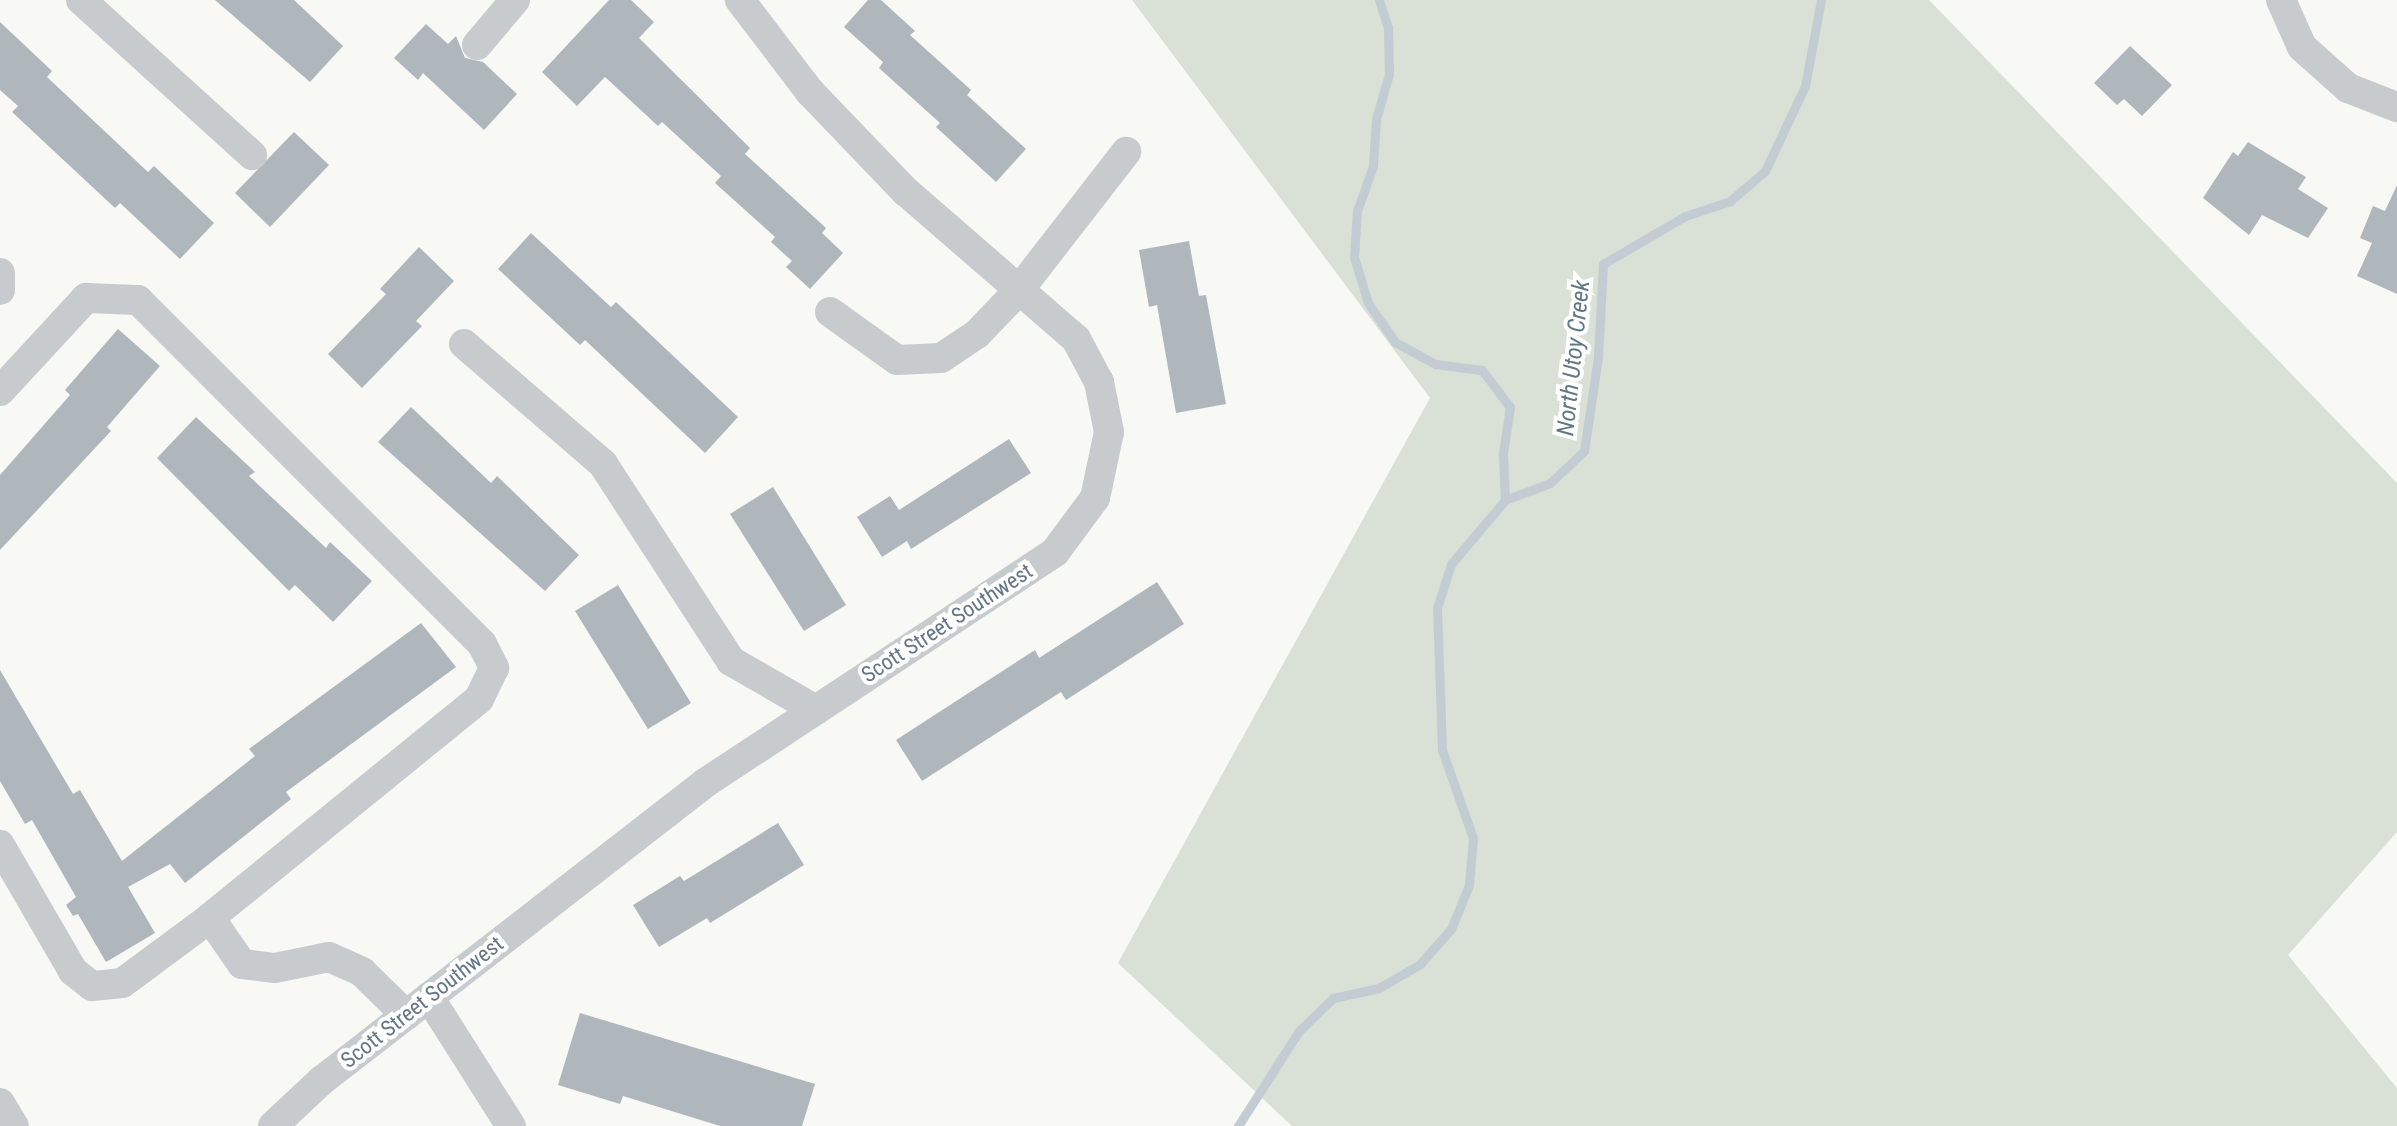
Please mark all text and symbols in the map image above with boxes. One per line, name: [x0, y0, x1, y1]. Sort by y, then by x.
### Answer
water label: North Utoy Creek: [1552, 279, 1596, 437]
street label: Scott Street Southwest: [857, 558, 1037, 688]
street label: Scott Street Southwest: [336, 930, 508, 1074]

